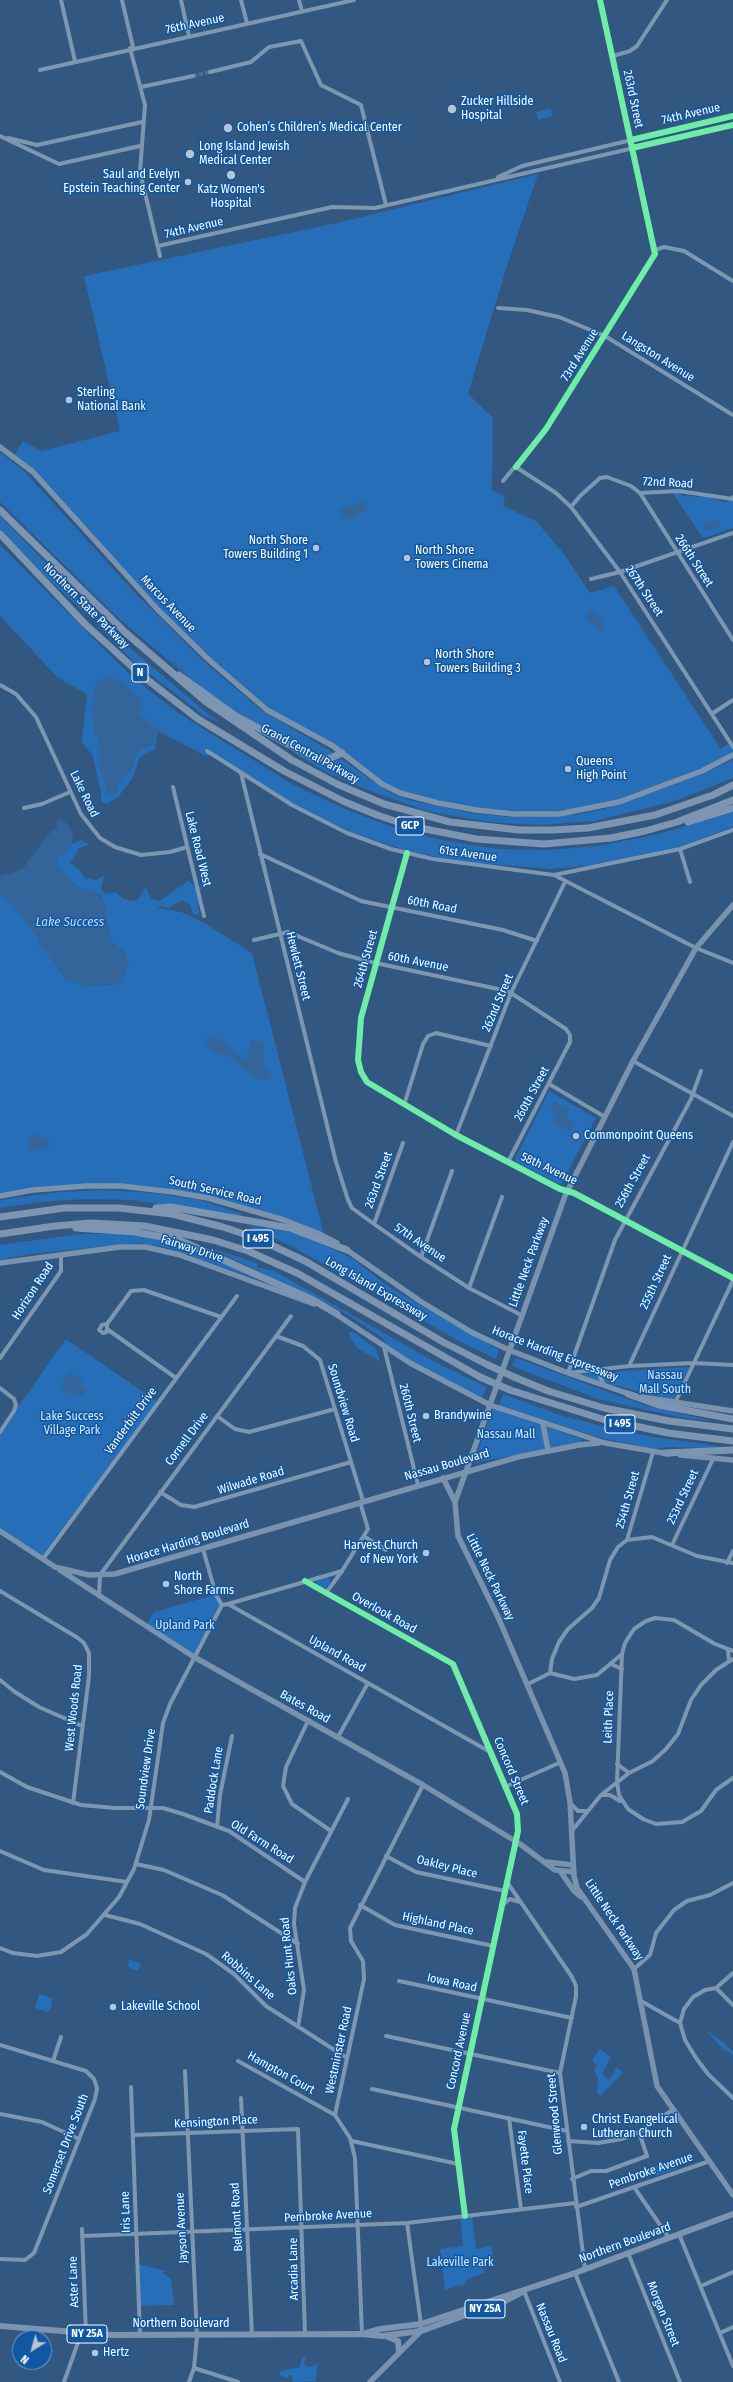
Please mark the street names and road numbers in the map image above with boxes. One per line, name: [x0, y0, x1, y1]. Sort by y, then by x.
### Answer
street label: 76th Avenue: [164, 11, 226, 37]
street label: 263rd Street: [620, 69, 646, 129]
street label: 74th Avenue: [660, 100, 722, 128]
street label: 74th Avenue: [163, 214, 225, 242]
street label: 73rd Avenue: [558, 326, 602, 384]
street label: Langston Avenue: [619, 329, 697, 385]
street label: 72nd Road: [642, 474, 694, 492]
street label: 266th Street: [672, 532, 716, 590]
street label: Northern State Parkway: [40, 560, 132, 652]
street label: 267th Street: [622, 563, 666, 619]
street label: Marcus Avenue: [137, 573, 199, 635]
road number: N: [132, 664, 148, 682]
street label: Grand Central Parkway: [258, 721, 362, 787]
street label: Lake Road: [67, 768, 101, 820]
street label: Lake Road West: [182, 810, 214, 888]
road number: GCP: [396, 817, 424, 835]
street label: 61st Avenue: [438, 843, 498, 865]
street label: 60th Road: [406, 893, 458, 917]
street label: 264th Street: [351, 928, 381, 990]
street label: Hewlett Street: [283, 930, 313, 1002]
street label: 60th Avenue: [387, 949, 449, 975]
street label: 262nd Street: [479, 972, 517, 1034]
street label: 260th Street: [512, 1064, 552, 1124]
street label: 263rd Street: [362, 1150, 396, 1210]
street label: 58th Avenue: [518, 1150, 580, 1188]
street label: 256th Street: [612, 1152, 654, 1210]
street label: South Service Road: [167, 1173, 263, 1209]
street label: Little Neck Parkway: [506, 1215, 552, 1309]
street label: 57th Avenue: [391, 1220, 449, 1266]
road number: I 495: [243, 1230, 273, 1248]
street label: Fairway Drive: [159, 1232, 225, 1266]
street label: 255th Street: [637, 1252, 675, 1312]
street label: Long Island Expressway: [323, 1254, 429, 1324]
street label: Horizon Road: [9, 1259, 57, 1323]
street label: Horace Harding Expressway: [490, 1323, 620, 1385]
street label: Soundview Road: [324, 1362, 362, 1444]
street label: 260th Street: [396, 1382, 424, 1444]
street label: Vanderbilt Drive: [102, 1385, 160, 1457]
street label: Cornell Drive: [162, 1409, 212, 1469]
road number: I 495: [605, 1415, 635, 1433]
street label: Nassau Boulevard: [403, 1446, 491, 1484]
street label: Wilwade Road: [216, 1464, 286, 1498]
street label: 253rd Street: [664, 1467, 702, 1527]
street label: 254th Street: [613, 1470, 643, 1530]
street label: Horace Harding Boulevard: [125, 1516, 251, 1568]
street label: Little Neck Parkway: [463, 1531, 517, 1623]
street label: Overlook Road: [349, 1589, 419, 1637]
street label: Upland Road: [306, 1632, 368, 1676]
street label: West Woods Road: [62, 1664, 86, 1752]
street label: Bates Road: [277, 1687, 333, 1727]
street label: Leith Place: [601, 1690, 617, 1744]
street label: Soundview Drive: [133, 1728, 159, 1810]
street label: Concord Street: [490, 1735, 532, 1807]
street label: Paddock Lane: [202, 1745, 226, 1815]
street label: Old Farm Road: [228, 1817, 296, 1867]
street label: Oakley Place: [415, 1853, 479, 1881]
street label: Little Neck Parkway: [582, 1877, 646, 1963]
street label: Highland Place: [401, 1909, 475, 1939]
street label: Oaks Hunt Road: [278, 1916, 300, 1996]
street label: Robbins Lane: [218, 1949, 278, 2003]
street label: Iowa Road: [426, 1971, 478, 1995]
street label: Westminster Road: [323, 2005, 355, 2095]
street label: Concord Avenue: [444, 2011, 474, 2091]
street label: Hampton Court: [245, 2049, 317, 2097]
street label: Glenwood Street: [544, 2073, 566, 2155]
street label: Somerset Drive South: [40, 2092, 92, 2196]
street label: Kensington Place: [174, 2113, 258, 2131]
street label: Fayette Place: [514, 2129, 536, 2195]
street label: Pembroke Avenue: [607, 2150, 695, 2192]
street label: Belmont Road: [228, 2182, 246, 2252]
street label: Iris Lane: [118, 2191, 134, 2233]
street label: Jayson Avenue: [173, 2192, 191, 2264]
street label: Pembroke Avenue: [284, 2207, 372, 2225]
street label: Northern Boulevard: [577, 2220, 673, 2266]
street label: Arcadia Lane: [286, 2238, 302, 2300]
street label: Aster Lane: [66, 2256, 82, 2308]
street label: Morgan Street: [643, 2279, 683, 2349]
road number: NY 25A: [465, 2300, 505, 2318]
street label: Nassau Road: [533, 2301, 569, 2365]
street label: Northern Boulevard: [133, 2317, 229, 2331]
road number: NY 25A: [67, 2325, 107, 2343]

